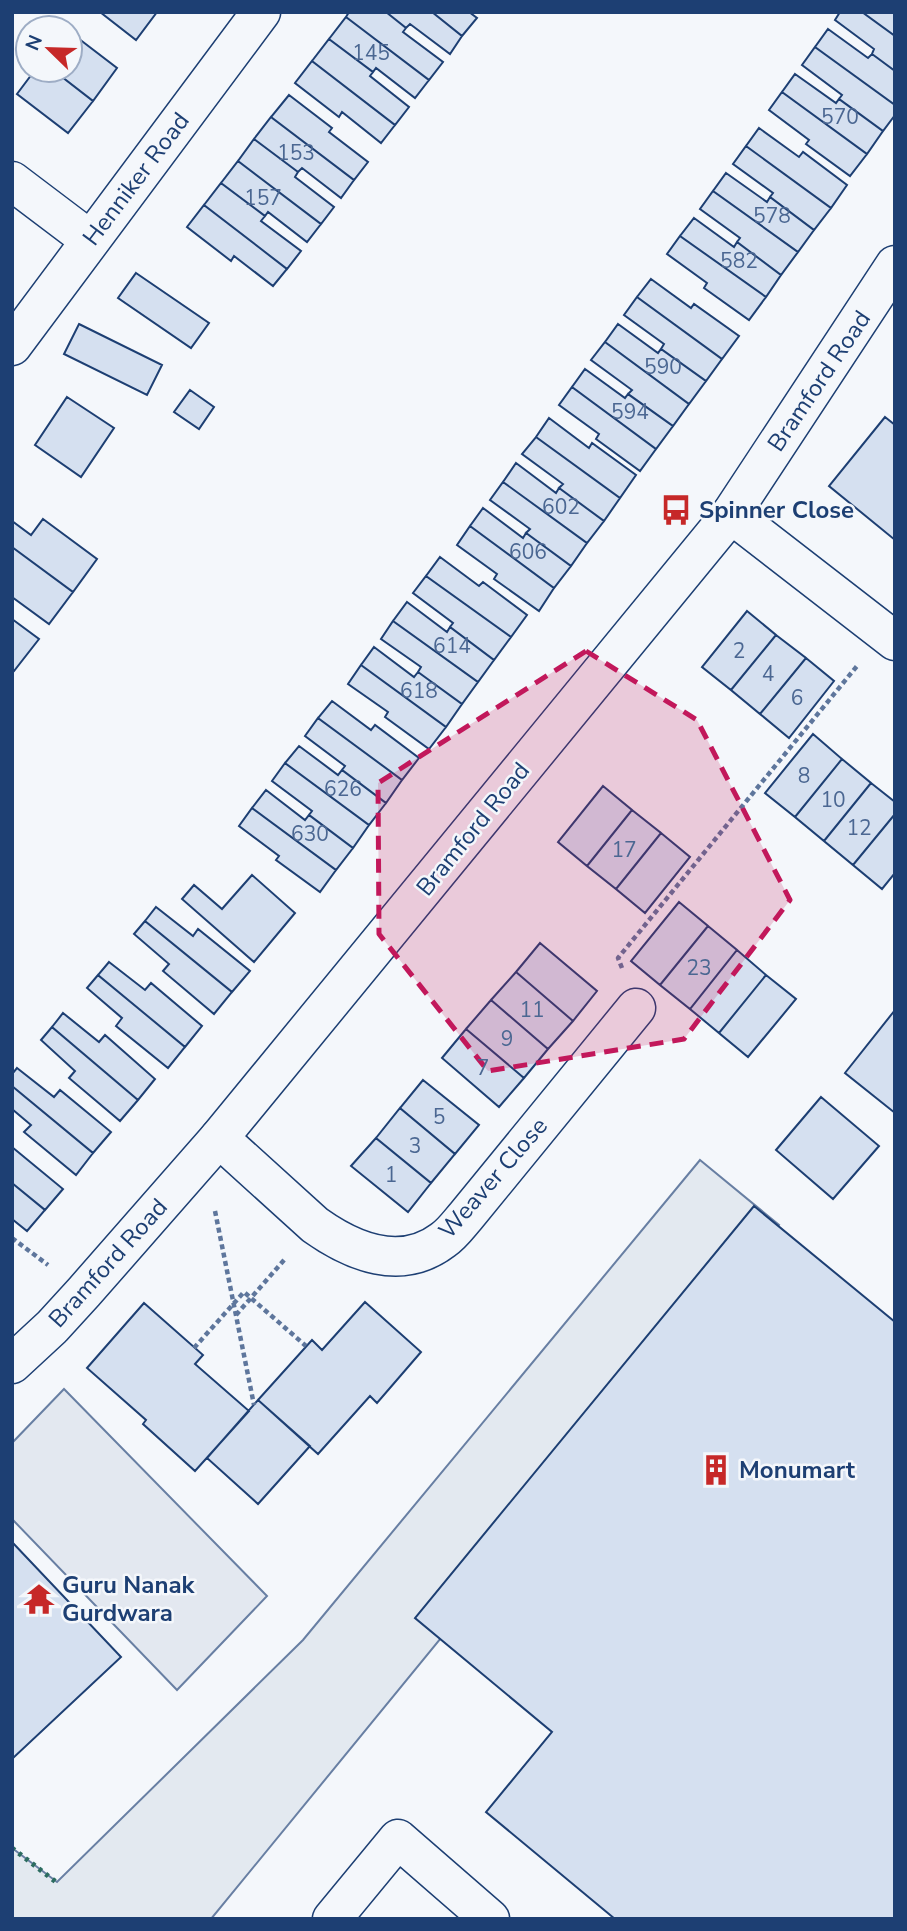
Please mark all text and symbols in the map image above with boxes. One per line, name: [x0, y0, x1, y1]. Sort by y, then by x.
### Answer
north arrow: [14, 14, 84, 84]
text: N: [20, 31, 49, 54]
house number: 145: [352, 39, 390, 67]
house number: 570: [821, 103, 859, 131]
street label: Henniker Road: [75, 106, 197, 252]
house number: 153: [277, 139, 315, 167]
house number: 157: [244, 184, 282, 212]
house number: 578: [753, 202, 791, 230]
house number: 582: [720, 247, 758, 275]
street label: Bramford Road: [760, 304, 878, 458]
house number: 590: [644, 353, 682, 381]
house number: 594: [611, 398, 649, 426]
house number: 602: [542, 493, 580, 521]
bus stop icon: Spinner Close: [659, 493, 693, 527]
place label: Spinner Close: [699, 494, 854, 526]
house number: 606: [509, 538, 547, 566]
house number: 614: [433, 632, 471, 660]
house number: 2: [733, 637, 745, 665]
house number: 4: [762, 660, 774, 688]
house number: 618: [400, 677, 438, 705]
house number: 6: [791, 684, 803, 712]
street label: Bramford Road: [409, 755, 537, 903]
house number: 8: [798, 762, 810, 790]
house number: 626: [324, 775, 362, 803]
house number: 10: [820, 786, 846, 814]
house number: 12: [846, 814, 872, 842]
house number: 630: [291, 820, 329, 848]
house number: 17: [611, 836, 637, 864]
house number: 23: [686, 954, 712, 982]
house number: 11: [519, 996, 545, 1024]
house number: 9: [501, 1025, 513, 1053]
house number: 7: [477, 1054, 489, 1082]
house number: 5: [433, 1103, 445, 1131]
street label: Weaver Close: [431, 1111, 555, 1245]
house number: 3: [409, 1132, 421, 1160]
house number: 1: [385, 1161, 397, 1189]
street label: Bramford Road: [41, 1192, 175, 1334]
building icon: Monumart: [699, 1453, 733, 1487]
place label: Monumart: [739, 1454, 856, 1486]
place label: Guru Nanak Gurdwara: [62, 1569, 196, 1629]
temple icon: Guru Nanak Gurdwara: [22, 1582, 56, 1616]

